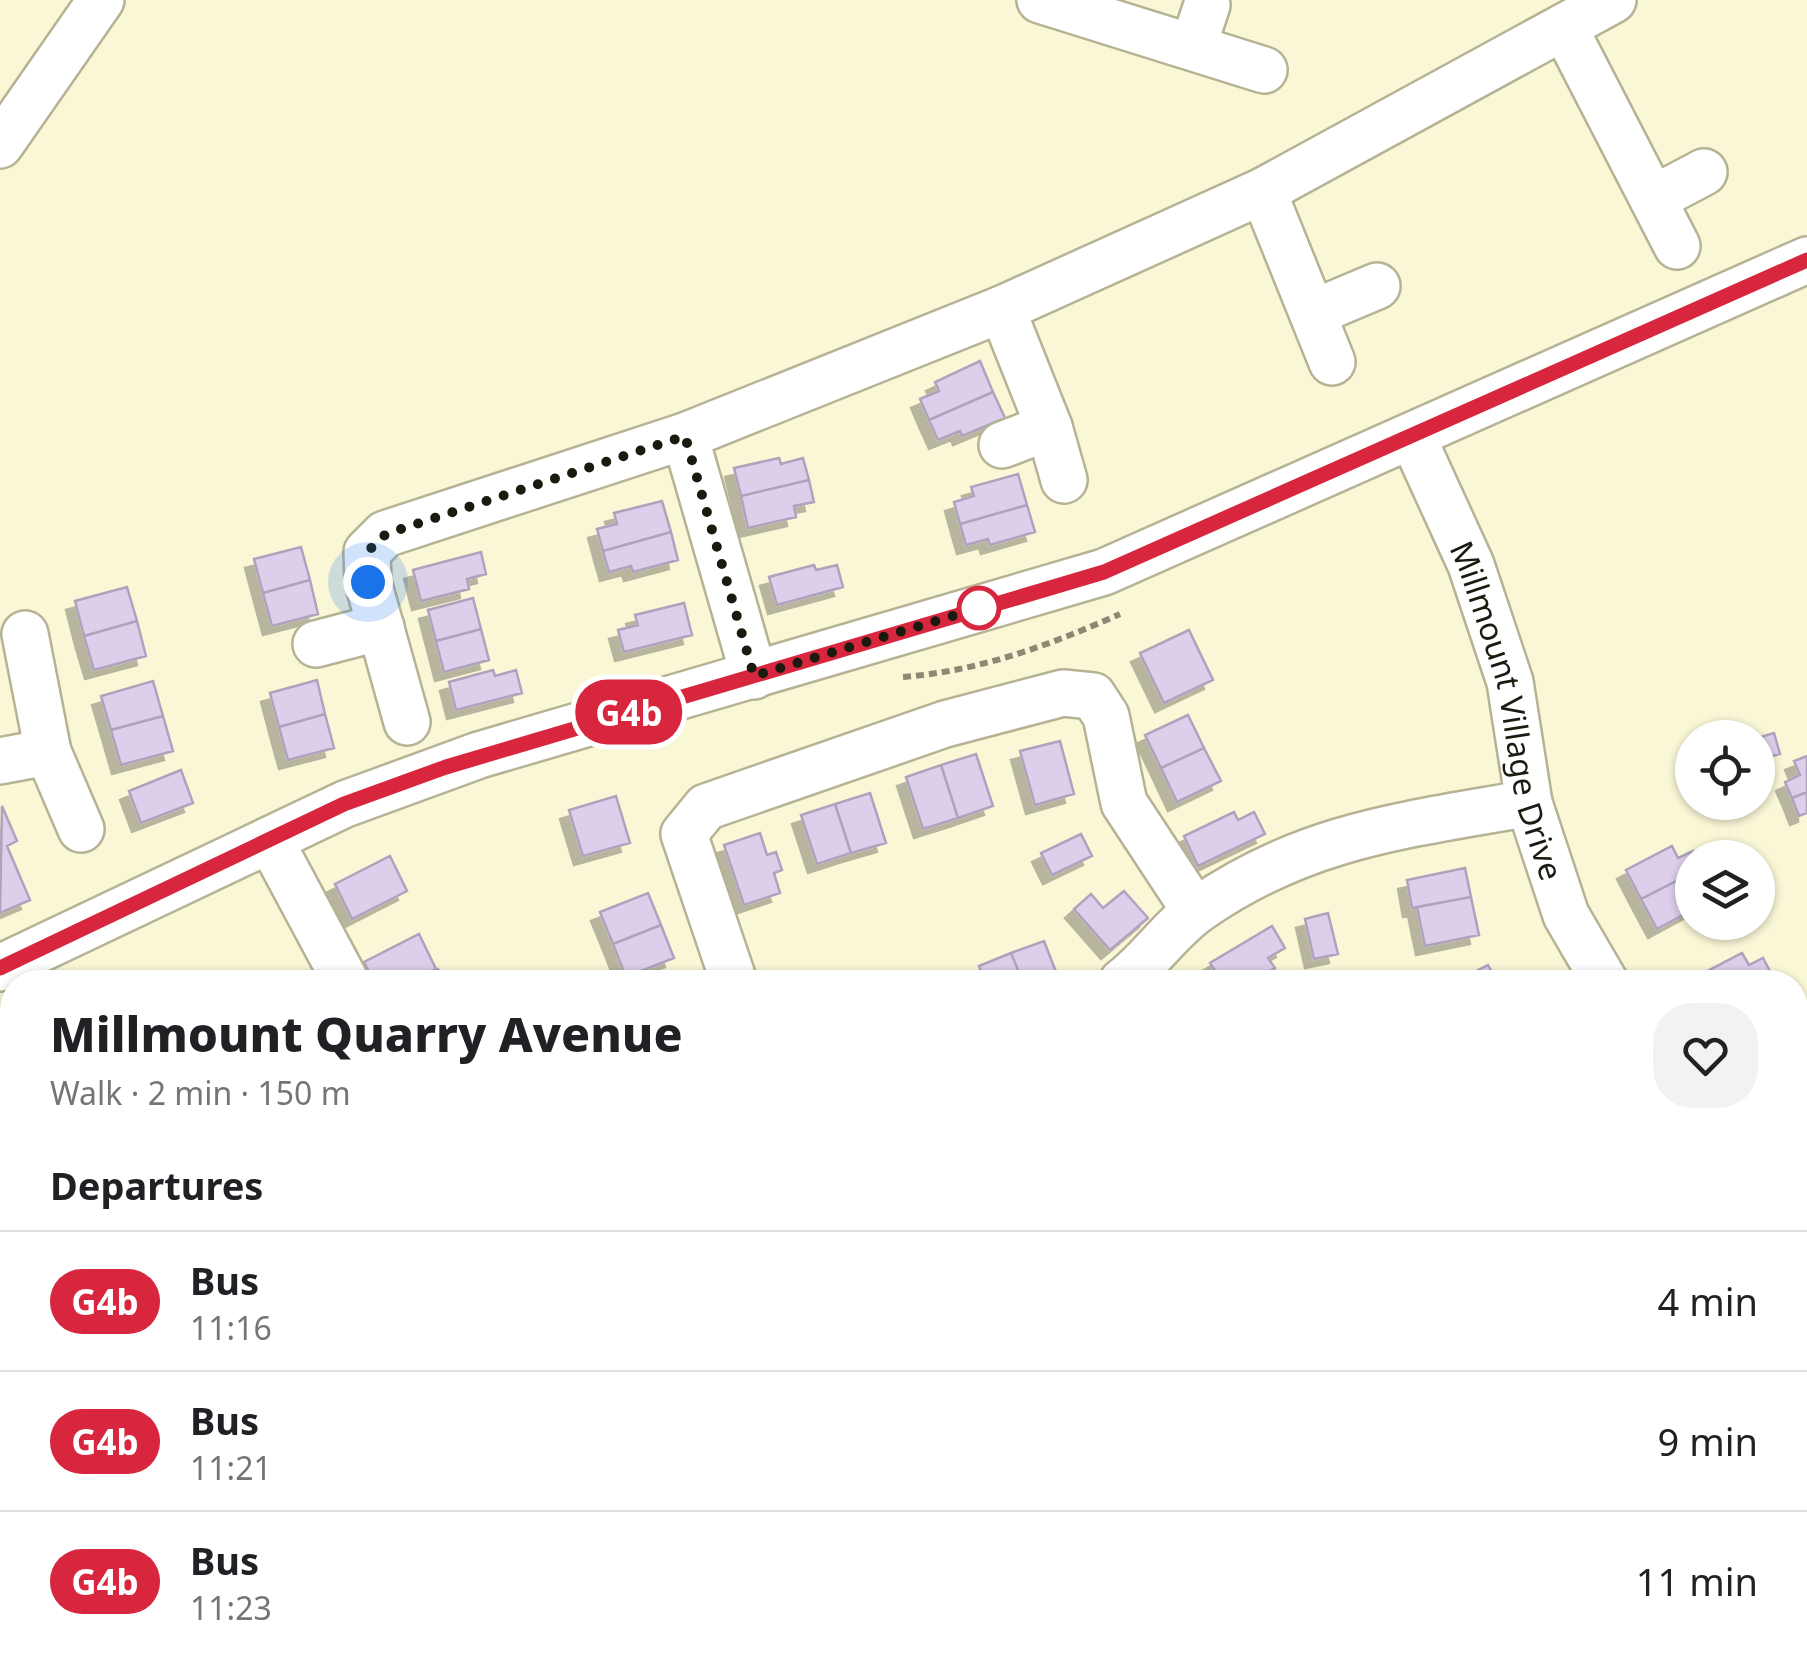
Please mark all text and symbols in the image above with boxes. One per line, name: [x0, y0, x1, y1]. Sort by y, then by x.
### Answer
street label: Millmount Village Drive: [1441, 534, 1574, 885]
your location: [343, 557, 393, 607]
unlabelled marker: [958, 587, 1000, 629]
line badge: G4b: [572, 680, 686, 744]
text: G4b: [595, 689, 663, 736]
map controls: [1675, 720, 1775, 940]
button: locate: [1675, 720, 1775, 820]
button: layers: [1675, 840, 1775, 940]
text: Millmount Quarry Avenue: [50, 1001, 683, 1066]
button: heart: [1653, 1003, 1758, 1108]
text: Walk · 2 min · 150 m: [50, 1071, 351, 1114]
text: Departures: [50, 1159, 263, 1211]
text: Bus: [190, 1254, 259, 1306]
text: 4 min: [1658, 1275, 1758, 1327]
text: G4b: [71, 1278, 139, 1325]
text: 11:16: [190, 1306, 272, 1349]
text: Bus: [190, 1394, 259, 1446]
text: 9 min: [1658, 1415, 1758, 1467]
text: G4b: [71, 1418, 139, 1465]
text: 11:21: [190, 1446, 272, 1489]
text: Bus: [190, 1534, 259, 1586]
text: 11 min: [1636, 1555, 1758, 1607]
text: G4b: [71, 1558, 139, 1605]
text: 11:23: [190, 1586, 272, 1629]

